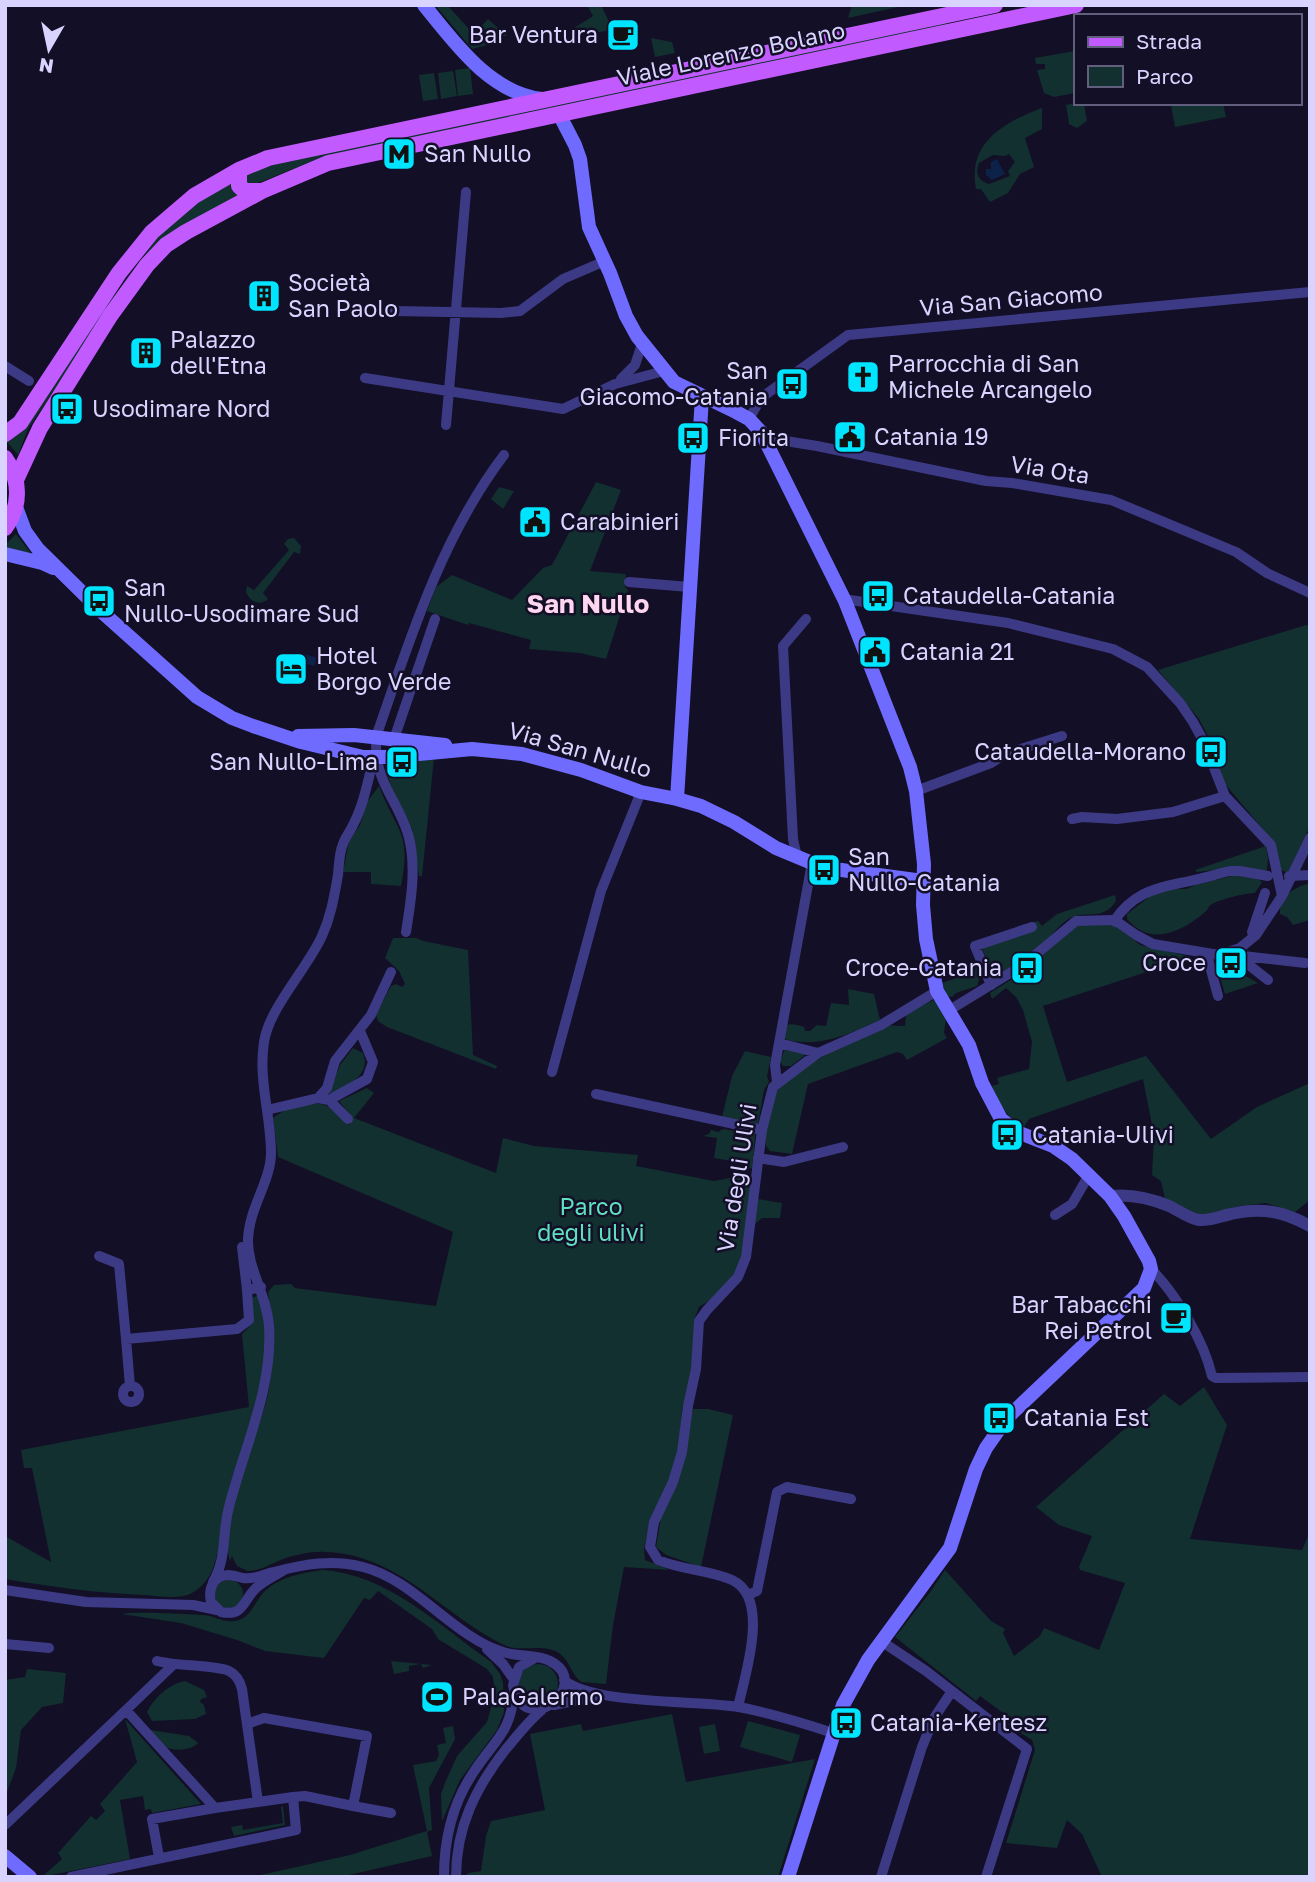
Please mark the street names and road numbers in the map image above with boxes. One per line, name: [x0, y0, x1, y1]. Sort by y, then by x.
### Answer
street label: Viale Lorenzo Bolano: [614, 15, 847, 91]
street label: Via San Giacomo: [918, 277, 1104, 321]
street label: Via Ota: [1009, 449, 1092, 489]
street label: Via San Nullo: [505, 715, 655, 783]
street label: Via degli Ulivi: [710, 1101, 762, 1254]

